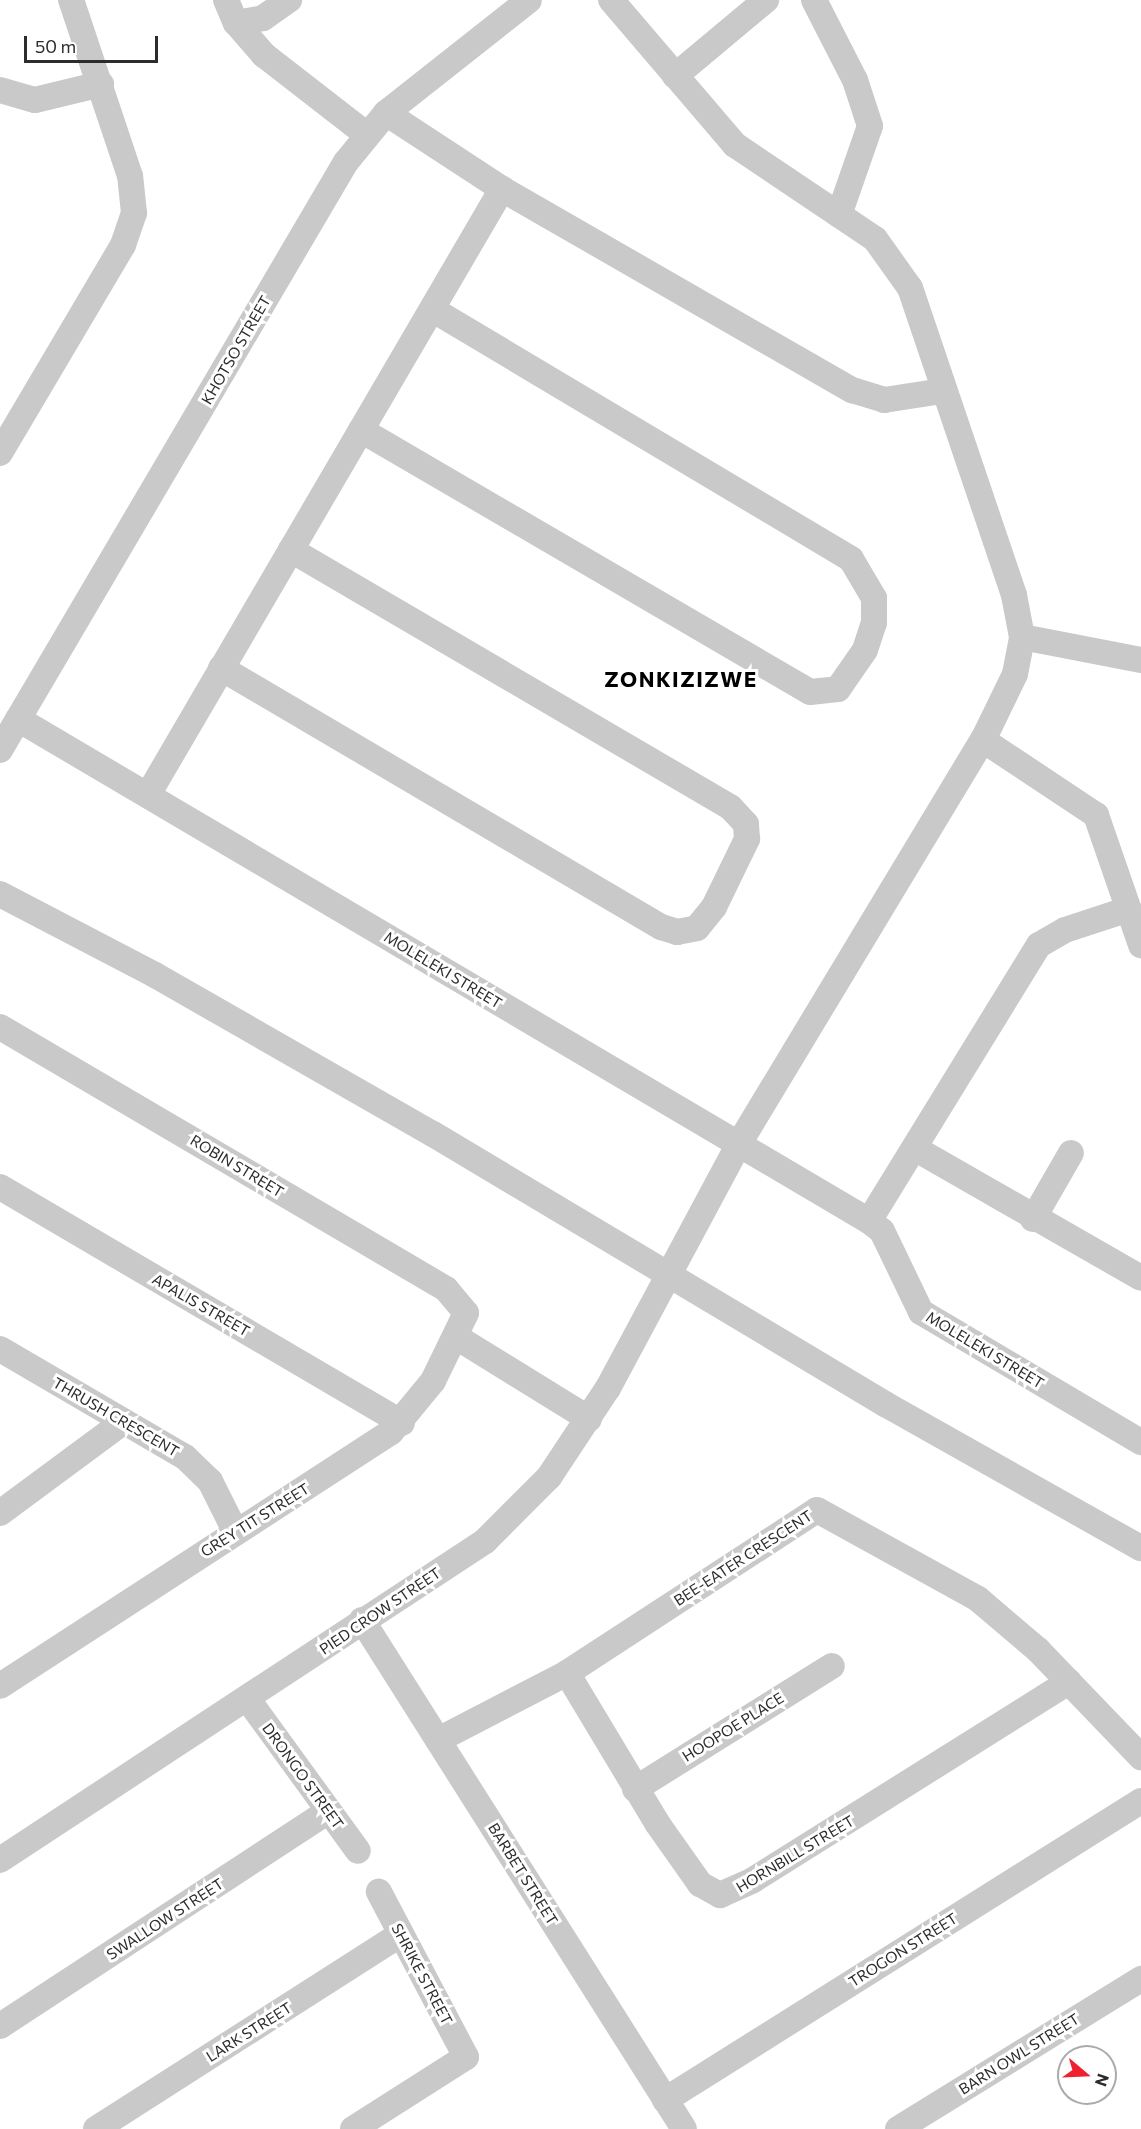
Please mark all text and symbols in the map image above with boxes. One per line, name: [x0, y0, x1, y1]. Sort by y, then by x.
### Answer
scale bar: [27, 24, 160, 62]
text: 50 m: [35, 35, 76, 57]
street label: KHOTSO STREET: [198, 293, 274, 407]
district label: ZONKIZIZWE: [604, 666, 758, 692]
street label: MOLELEKI STREET: [381, 928, 505, 1012]
street label: ROBIN STREET: [187, 1131, 287, 1201]
street label: APALIS STREET: [149, 1270, 253, 1340]
street label: MOLELEKI STREET: [923, 1308, 1047, 1392]
street label: THRUSH CRESCENT: [50, 1374, 182, 1460]
street label: GREY TIT STREET: [197, 1479, 313, 1561]
street label: BEE-EATER CRESCENT: [670, 1507, 816, 1609]
street label: PIED CROW STREET: [316, 1564, 444, 1658]
street label: HOOPOE PLACE: [679, 1689, 787, 1765]
street label: DRONGO STREET: [259, 1720, 347, 1832]
street label: HORNBILL STREET: [733, 1812, 857, 1896]
street label: BARBET STREET: [484, 1820, 562, 1928]
street label: SWALLOW STREET: [103, 1874, 227, 1964]
street label: TROGON STREET: [845, 1909, 961, 1991]
street label: SHRIKE STREET: [388, 1920, 456, 2028]
street label: LARK STREET: [203, 1999, 295, 2065]
street label: BARN OWL STREET: [955, 2010, 1083, 2098]
north arrow: [1057, 2045, 1117, 2105]
text: N: [1092, 2072, 1114, 2089]

